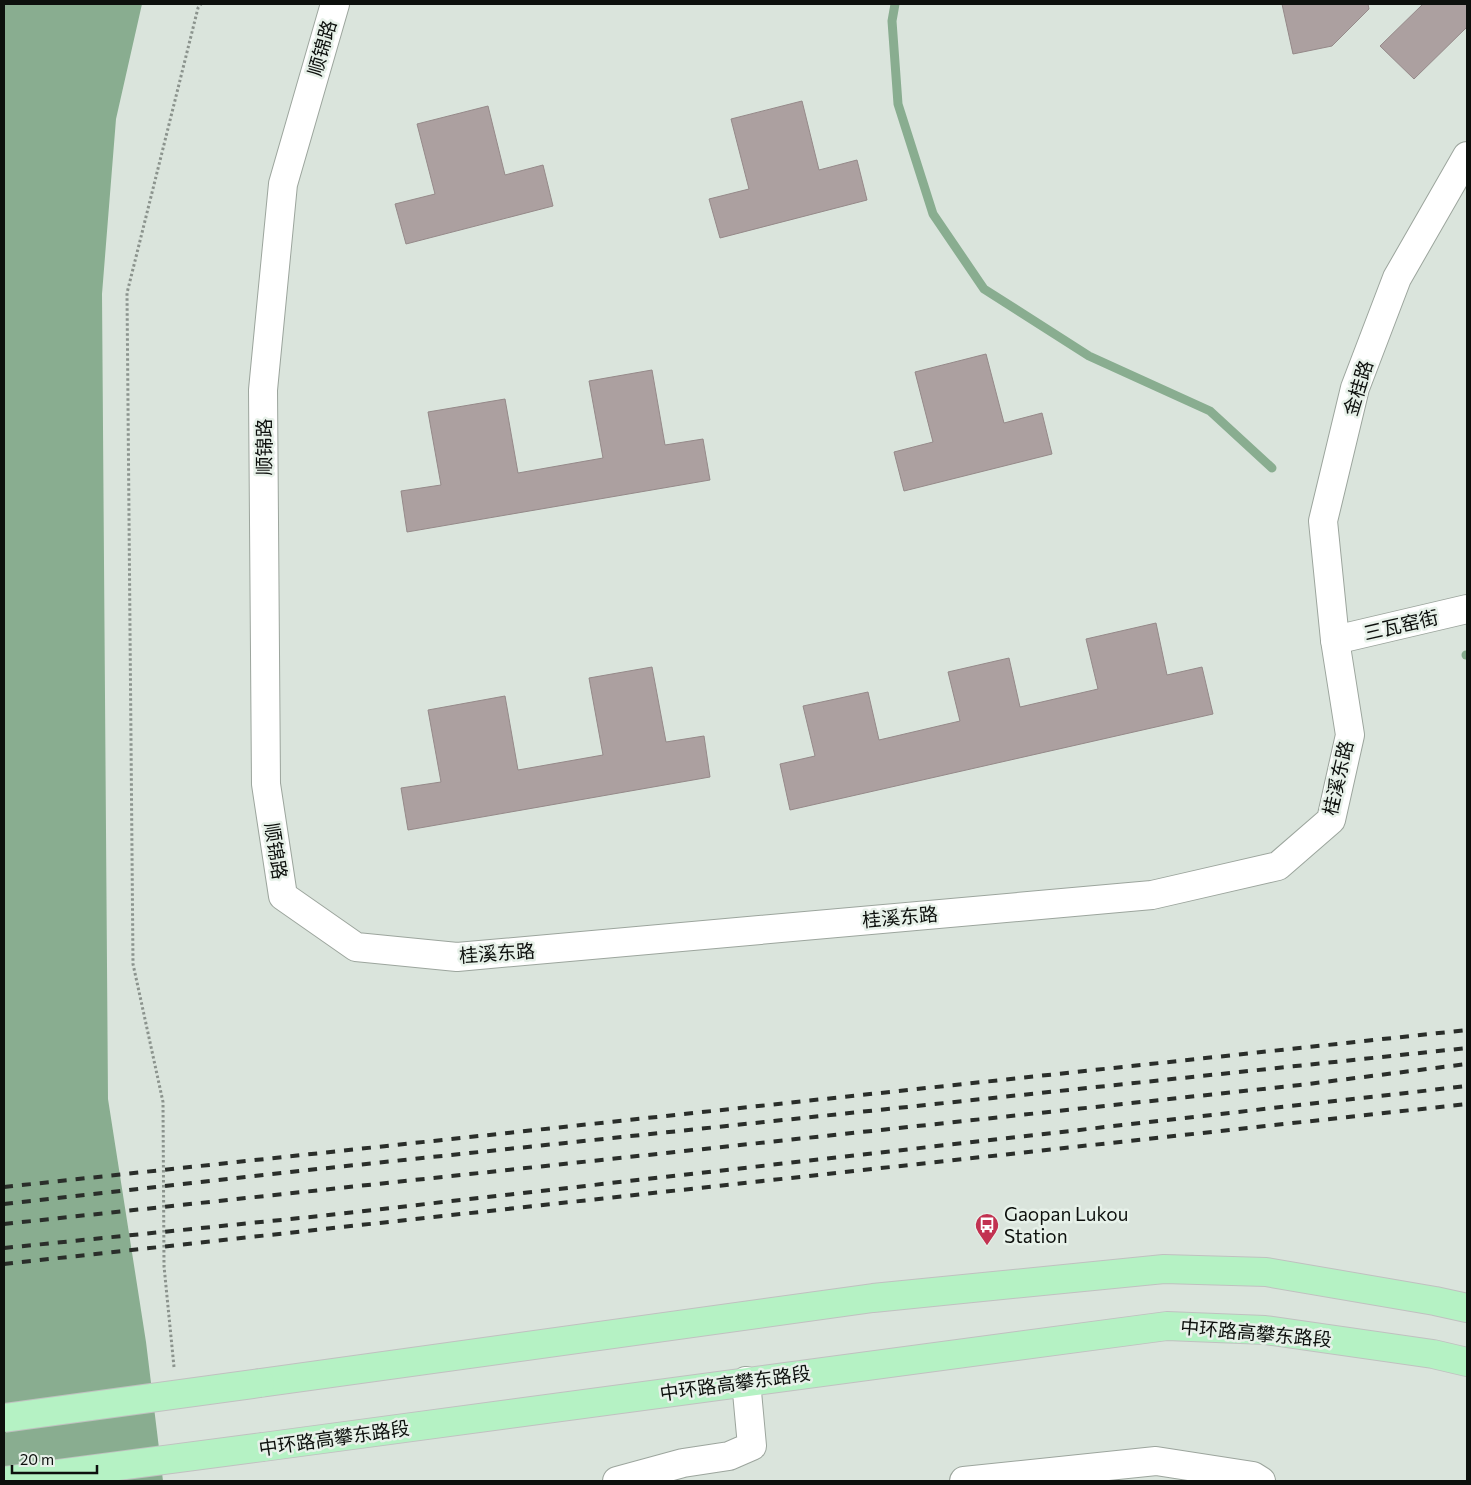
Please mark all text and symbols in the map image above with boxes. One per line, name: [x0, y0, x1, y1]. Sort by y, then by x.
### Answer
street label: 顺锦路: [303, 17, 340, 78]
street label: 金桂路: [1338, 357, 1377, 418]
street label: 顺锦路: [252, 418, 275, 476]
street label: 三瓦窑街: [1361, 605, 1441, 644]
street label: 桂溪东路: [1318, 738, 1357, 818]
street label: 顺锦路: [261, 821, 292, 881]
street label: 桂溪东路: [861, 902, 939, 931]
street label: 桂溪东路: [458, 938, 536, 967]
place label: Gaopan Lukou Station: [1004, 1202, 1128, 1247]
bus stop icon: Gaopan Lukou Station: [974, 1212, 1000, 1246]
street label: 中环路高攀东路段: [1179, 1314, 1333, 1351]
street label: 中环路高攀东路段: [658, 1361, 812, 1404]
street label: 中环路高攀东路段: [257, 1416, 411, 1459]
scale bar: [12, 1442, 98, 1474]
text: 20 m: [20, 1450, 54, 1468]

